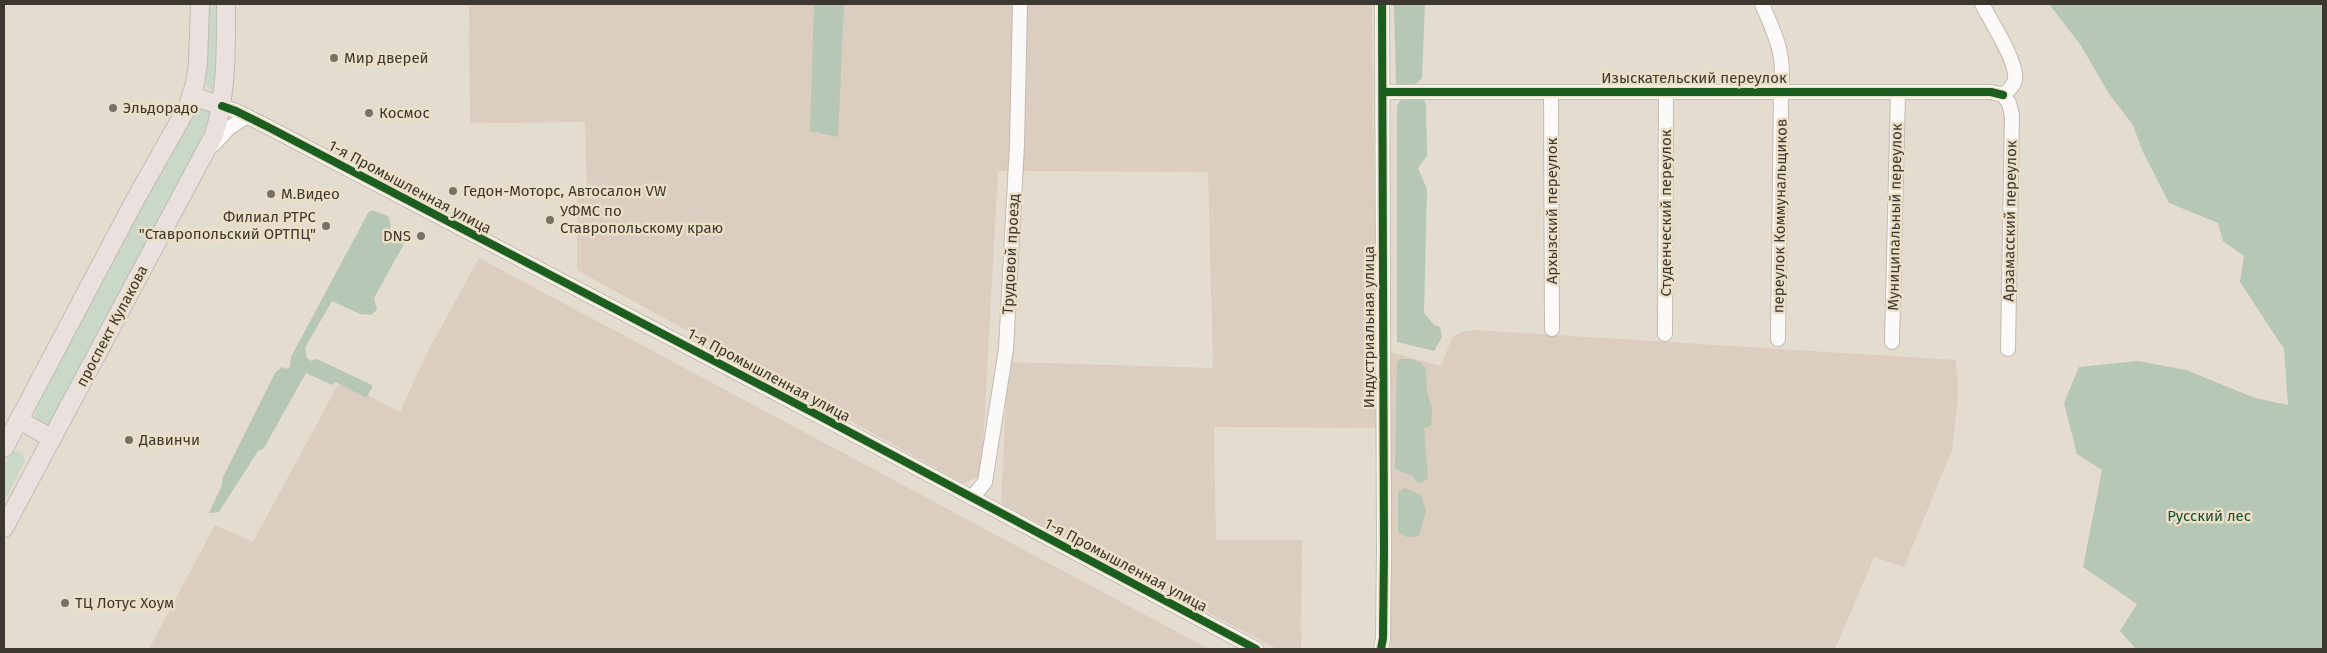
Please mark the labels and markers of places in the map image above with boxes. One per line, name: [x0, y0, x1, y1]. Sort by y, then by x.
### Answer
place label: Мир дверей: [344, 49, 429, 67]
marker: Мир дверей: [328, 52, 340, 64]
place label: Эльдорадо: [123, 99, 198, 117]
marker: Эльдорадо: [107, 102, 119, 114]
place label: Космос: [379, 104, 430, 122]
marker: Космос: [363, 107, 375, 119]
place label: Гедон-Моторс, Автосалон VW: [463, 182, 667, 200]
place label: М.Видео: [281, 185, 340, 203]
marker: Гедон-Моторс, Автосалон VW: [447, 185, 459, 197]
marker: М.Видео: [265, 188, 277, 200]
place label: УФМС по Ставропольскому краю: [560, 202, 723, 237]
place label: Филиал РТРС "Ставропольский ОРТПЦ": [139, 208, 317, 243]
marker: УФМС по Ставропольскому краю: [544, 214, 556, 226]
marker: Филиал РТРС "Ставропольский ОРТПЦ": [320, 220, 332, 232]
place label: DNS: [383, 227, 411, 245]
marker: DNS: [415, 230, 427, 242]
place label: Давинчи: [138, 431, 200, 449]
marker: Давинчи: [123, 434, 135, 446]
place label: ТЦ Лотус Хоум: [75, 594, 174, 612]
marker: ТЦ Лотус Хоум: [59, 597, 71, 609]

